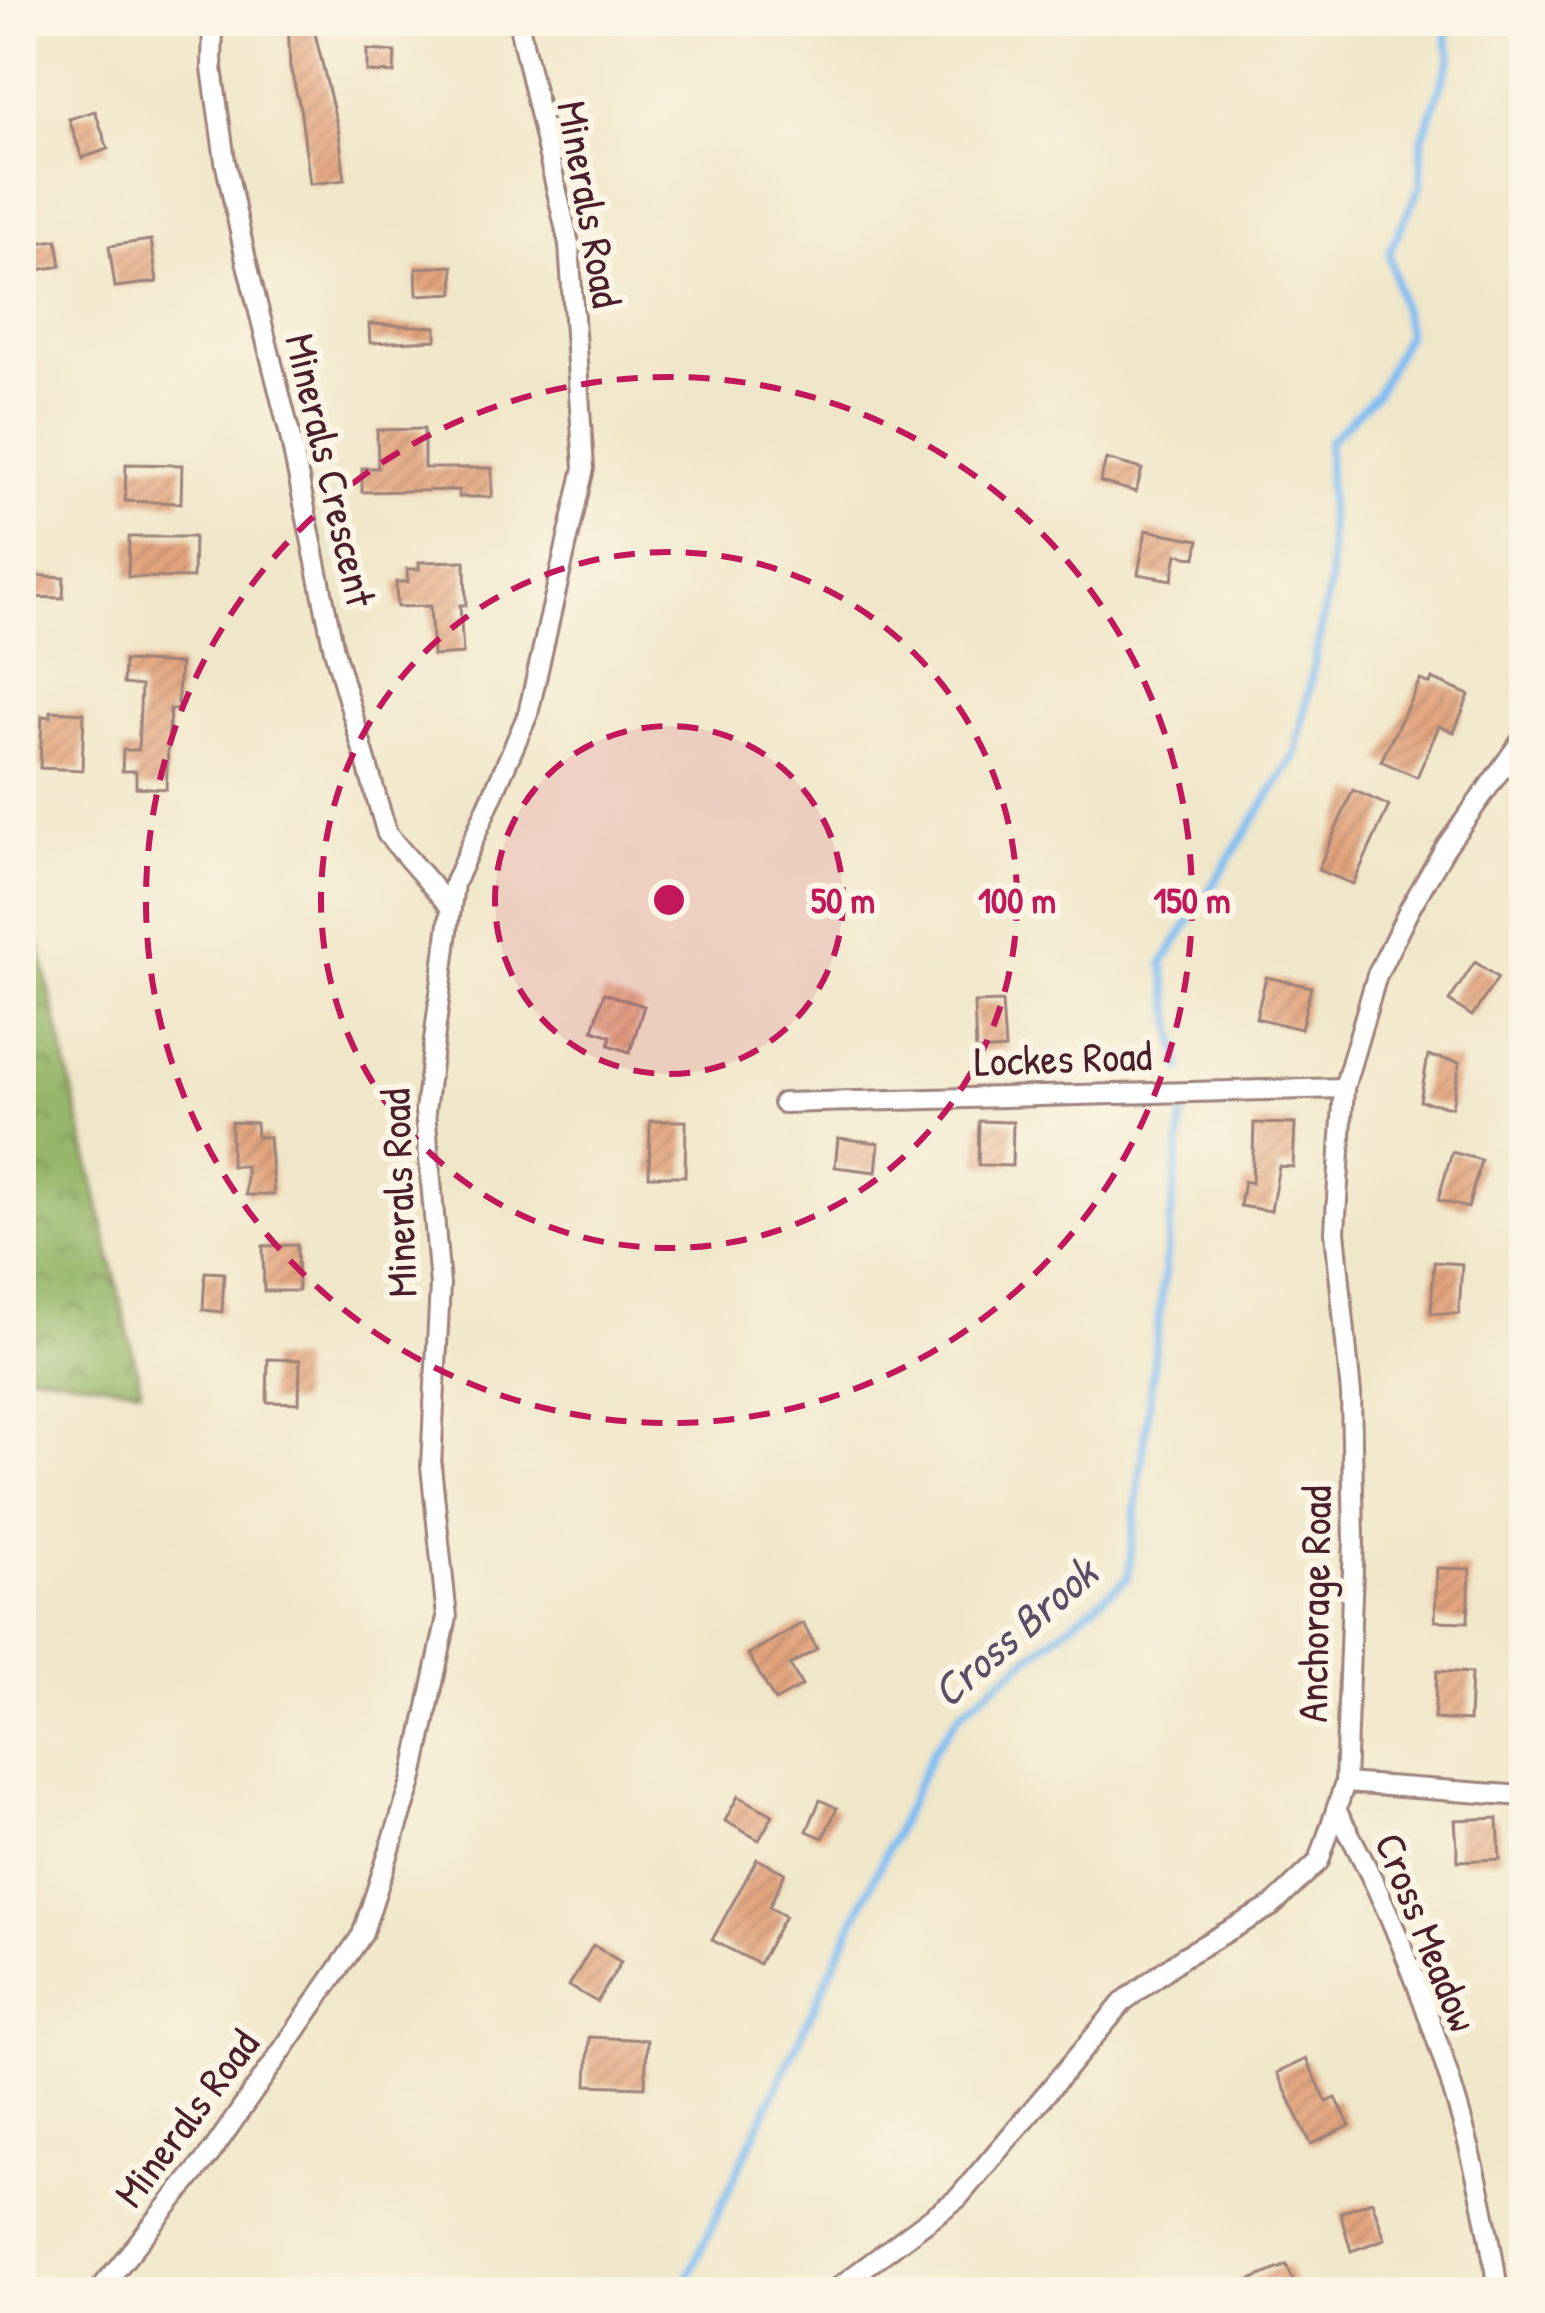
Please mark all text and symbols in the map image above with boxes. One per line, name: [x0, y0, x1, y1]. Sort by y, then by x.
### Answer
street label: Minerals Road: [544, 96, 637, 312]
street label: Minerals Crescent: [272, 328, 391, 612]
text: 50 m: [811, 875, 875, 924]
text: 100 m: [978, 875, 1056, 924]
text: 150 m: [1153, 875, 1231, 924]
centre of rings: [648, 879, 690, 921]
street label: Lockes Road: [973, 1026, 1153, 1089]
street label: Minerals Road: [365, 1088, 430, 1298]
street label: Anchorage Road: [1283, 1485, 1344, 1723]
water label: Cross Brook: [918, 1541, 1112, 1720]
street label: Cross Meadow: [1362, 1824, 1493, 2039]
street label: Minerals Road: [100, 2017, 271, 2218]

